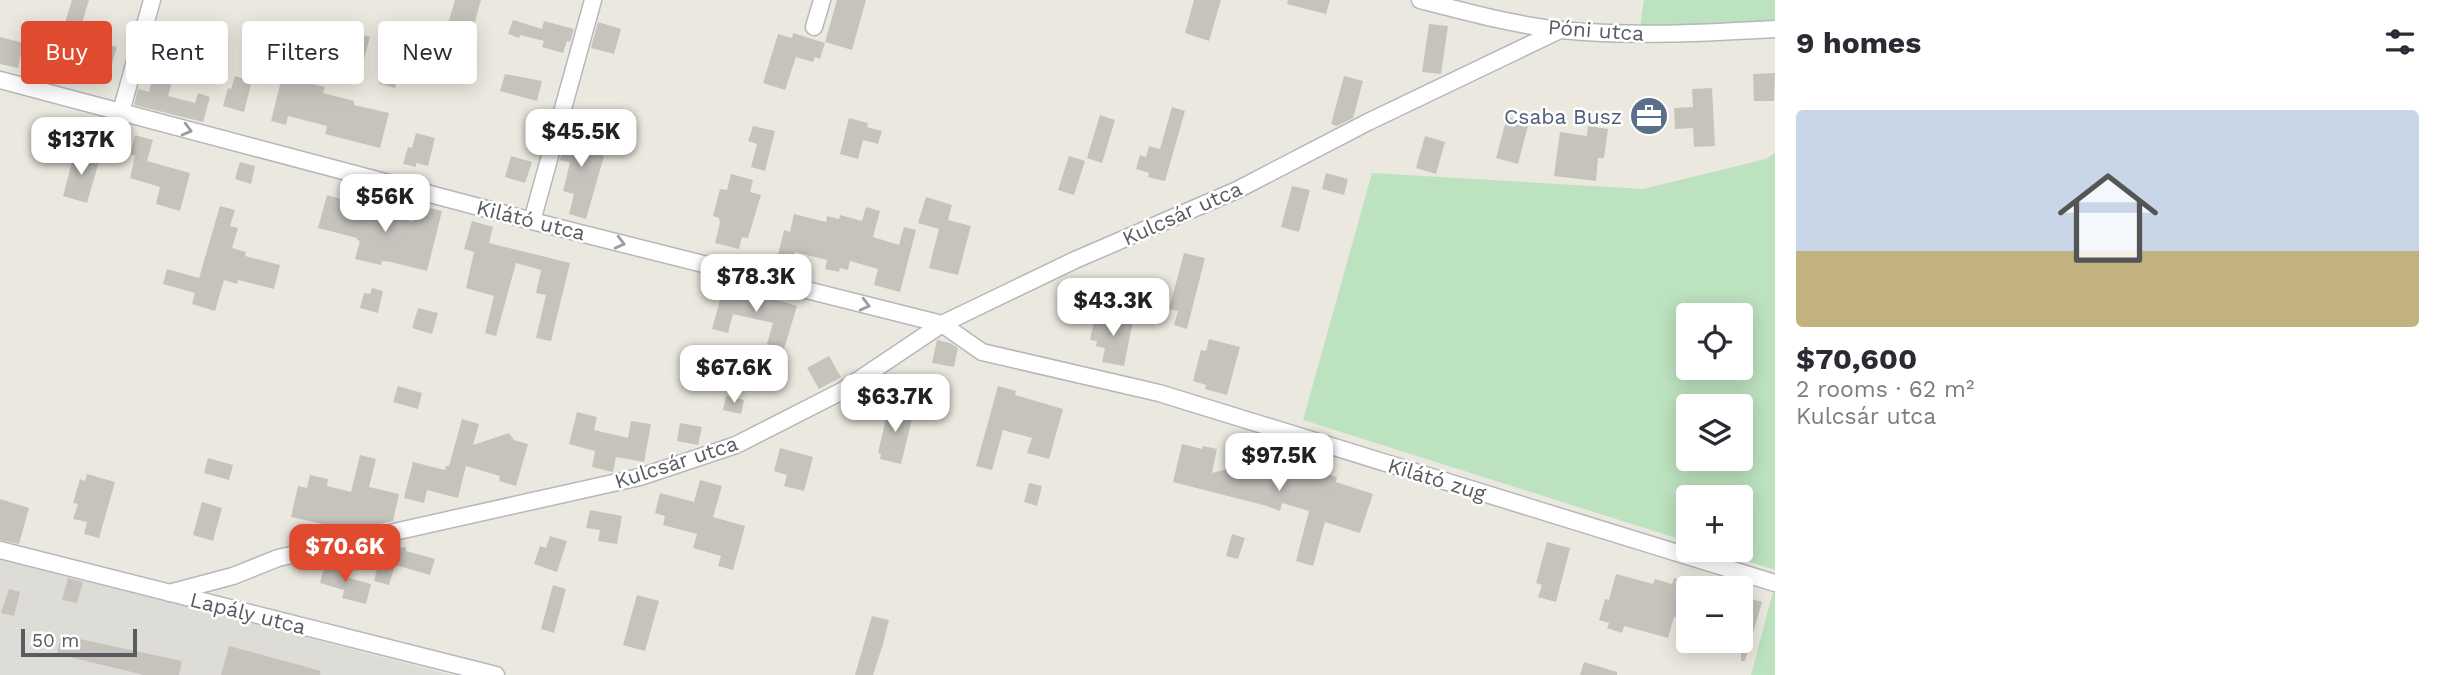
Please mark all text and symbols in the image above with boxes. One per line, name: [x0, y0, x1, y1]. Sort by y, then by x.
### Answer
street label: Póni utca: [1547, 14, 1645, 46]
chip: Buy: [21, 21, 112, 84]
chip: Rent: [126, 21, 228, 84]
chip: Filters: [242, 21, 364, 84]
chip: New: [378, 21, 477, 84]
icon: filters: [2381, 23, 2419, 61]
text: 9 homes: [1796, 25, 1921, 60]
office icon: Csaba Busz: [1628, 95, 1670, 137]
place label: Csaba Busz: [1504, 104, 1622, 129]
pin: $45.5K: [524, 110, 638, 169]
pin: $137K: [32, 118, 130, 177]
text: $45.5K: [541, 118, 621, 145]
one-way arrow: [181, 121, 193, 136]
text: $137K: [47, 126, 115, 153]
icon: home: [2045, 155, 2171, 281]
pin: $56K: [344, 174, 426, 234]
street label: Kulcsár utca: [1118, 176, 1246, 250]
text: $56K: [356, 183, 414, 210]
street label: Kilátó utca: [474, 194, 588, 246]
one-way arrow: [614, 235, 626, 249]
pin: $78.3K: [699, 254, 813, 314]
text: $78.3K: [717, 263, 795, 290]
pin: $43.3K: [1056, 278, 1170, 338]
text: $43.3K: [1073, 287, 1153, 314]
one-way arrow: [858, 297, 870, 311]
map controls: [1676, 303, 1753, 653]
button: locate: [1676, 303, 1753, 380]
text: $70,600: [1796, 341, 1917, 376]
pin: $67.6K: [677, 346, 791, 405]
text: $67.6K: [696, 354, 772, 381]
pin: $63.7K: [838, 374, 952, 434]
text: 2 rooms · 62 m²: [1796, 376, 1974, 403]
text: $63.7K: [857, 383, 933, 410]
button: layers: [1676, 394, 1753, 471]
text: Kulcsár utca: [1796, 403, 1936, 430]
street label: Kulcsár utca: [611, 430, 741, 494]
pin: $97.5K: [1222, 434, 1336, 493]
text: $97.5K: [1241, 442, 1317, 469]
street label: Kilátó zug: [1385, 452, 1490, 506]
button: +: [1676, 485, 1753, 562]
pin: $70.6K: [288, 524, 402, 584]
text: $70.6K: [305, 533, 385, 560]
button: −: [1676, 576, 1753, 653]
street label: Lapály utca: [188, 587, 309, 639]
scale bar: [21, 626, 136, 658]
text: 50 m: [32, 629, 79, 652]

